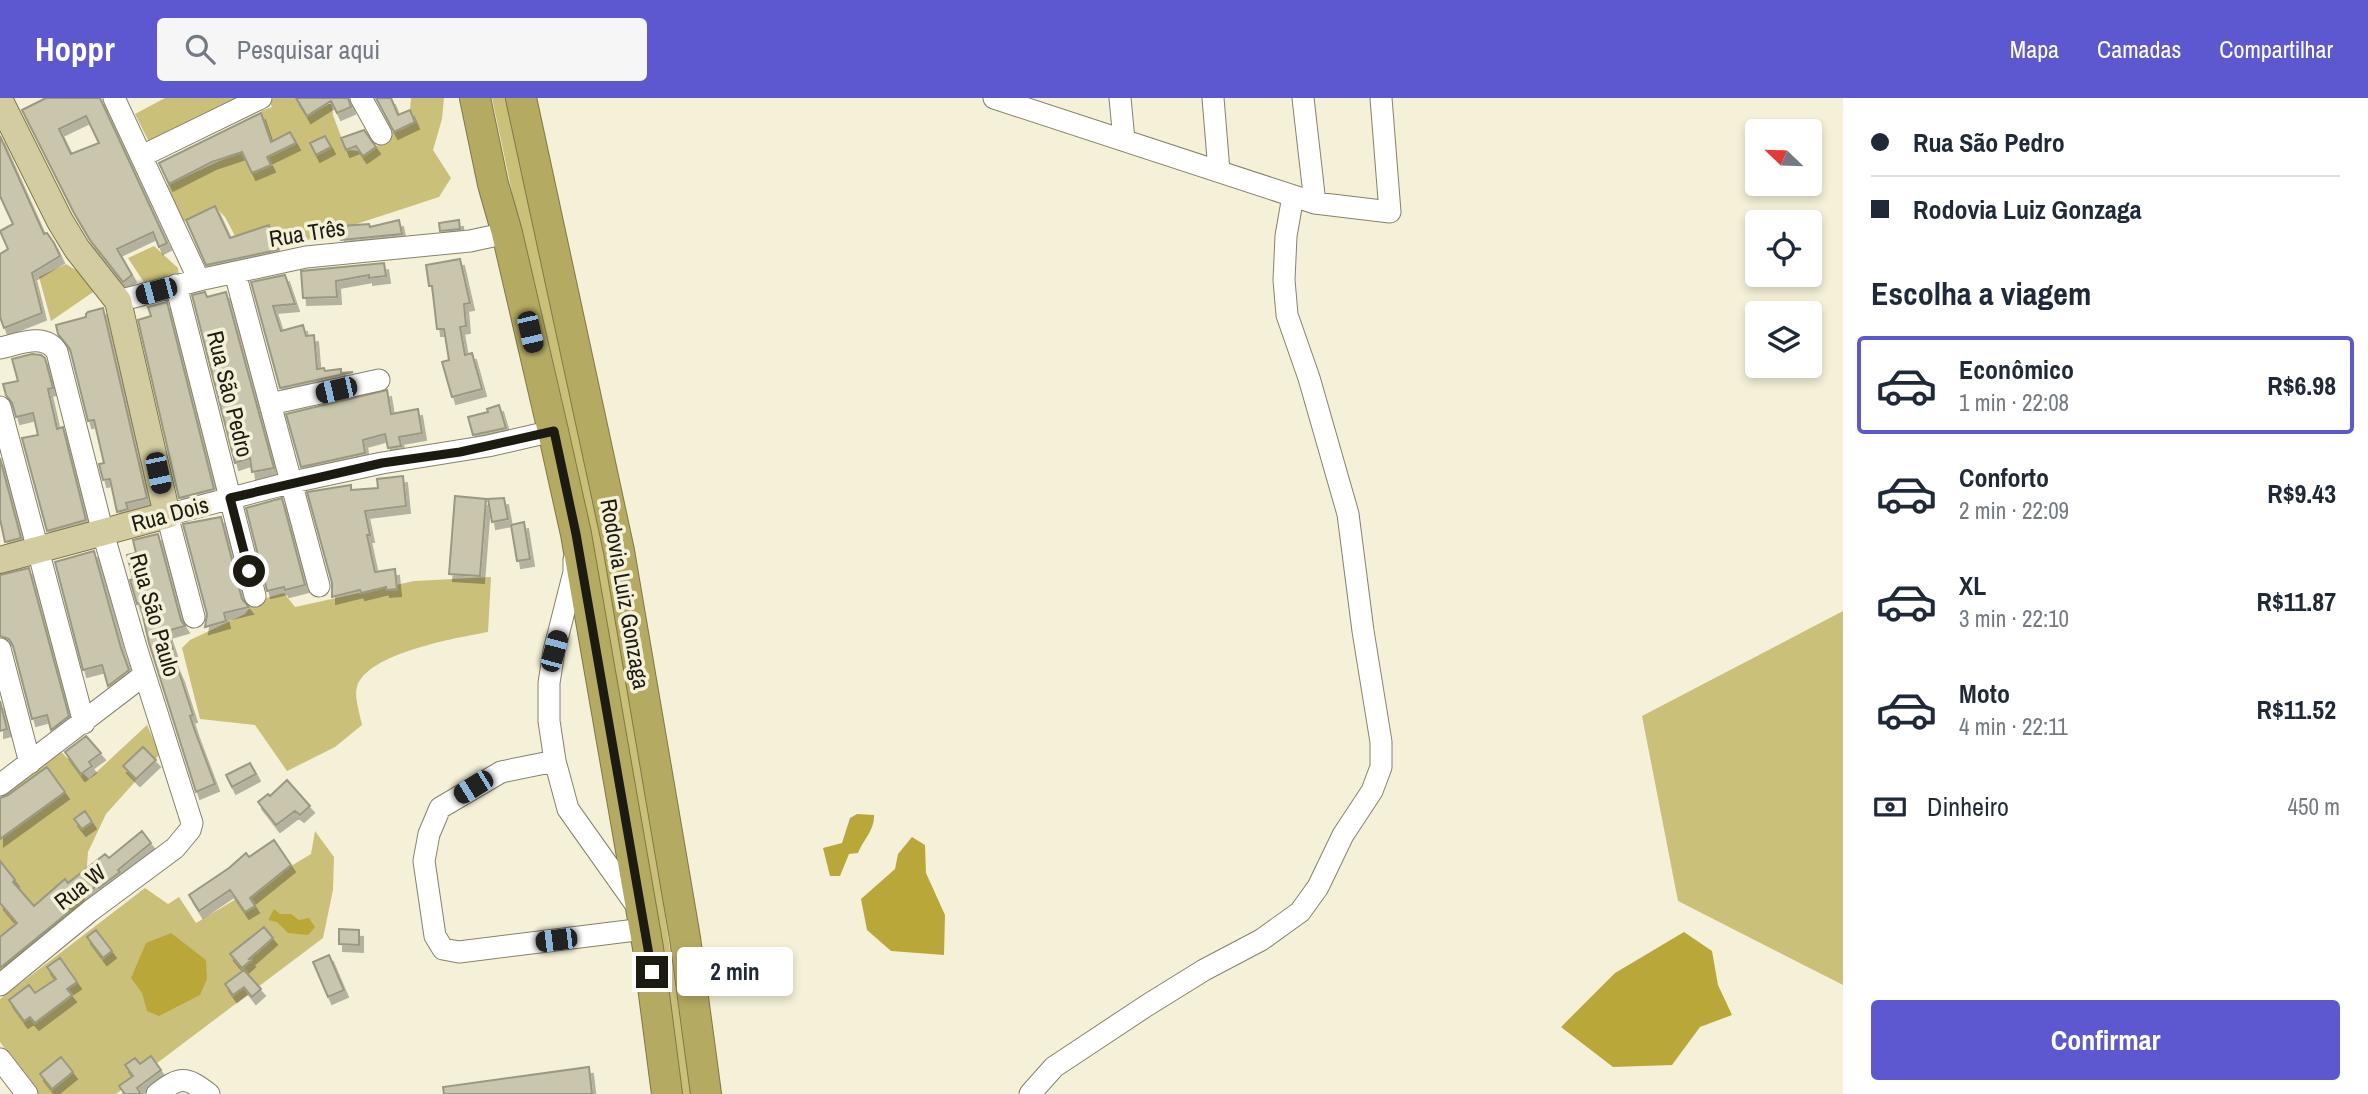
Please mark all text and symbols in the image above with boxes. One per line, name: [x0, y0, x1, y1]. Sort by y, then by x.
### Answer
search box: [157, 18, 647, 81]
text: Hoppr: [35, 27, 115, 71]
icon: search: [181, 30, 219, 68]
text: Pesquisar aqui: [237, 32, 380, 67]
text: Mapa: [2010, 33, 2059, 65]
text: Camadas: [2097, 33, 2181, 65]
text: Compartilhar: [2219, 33, 2333, 65]
north arrow: [1745, 119, 1822, 196]
map controls: [1745, 119, 1822, 378]
text: Rua São Pedro: [1913, 125, 2065, 160]
text: Rodovia Luiz Gonzaga: [1913, 192, 2142, 227]
button: locate: [1745, 210, 1822, 287]
street label: Rua Três: [267, 211, 347, 254]
text: Escolha a viagem: [1871, 272, 2091, 315]
car: [133, 275, 180, 307]
button: layers: [1745, 301, 1822, 378]
car: [516, 309, 545, 355]
street label: Rua São Pedro: [200, 328, 261, 460]
text: Econômico: [1959, 352, 2074, 387]
icon: car: [1875, 354, 1938, 417]
text: R$6.98: [2267, 368, 2336, 403]
car: [314, 375, 359, 405]
text: 1 min · 22:08: [1959, 387, 2069, 418]
car: [144, 450, 173, 496]
text: Conforto: [1959, 460, 2049, 495]
icon: car: [1875, 462, 1938, 525]
text: R$9.43: [2267, 476, 2336, 511]
street label: Rua Dois: [128, 488, 212, 539]
text: 2 min · 22:09: [1959, 495, 2069, 526]
street label: Rodovia Luiz Gonzaga: [593, 496, 658, 692]
street label: Rua São Paulo: [123, 550, 188, 680]
route start: [233, 555, 265, 587]
text: XL: [1959, 568, 1986, 603]
icon: car: [1875, 570, 1938, 633]
text: R$11.87: [2257, 584, 2336, 619]
text: 3 min · 22:10: [1959, 603, 2069, 634]
car: [539, 628, 570, 674]
text: Moto: [1959, 676, 2010, 711]
icon: car: [1875, 678, 1938, 741]
text: R$11.52: [2257, 692, 2336, 727]
text: 4 min · 22:11: [1959, 711, 2068, 742]
car: [450, 767, 497, 807]
icon: cash: [1871, 788, 1909, 826]
text: Dinheiro: [1927, 789, 2009, 824]
text: 450 m: [2288, 791, 2340, 822]
street label: Rua W: [47, 857, 112, 917]
car: [534, 927, 579, 953]
callout: 2 min: [676, 948, 792, 996]
route end: [636, 956, 668, 988]
text: 2 min: [710, 956, 760, 987]
button: Confirmar: [1871, 1000, 2340, 1080]

